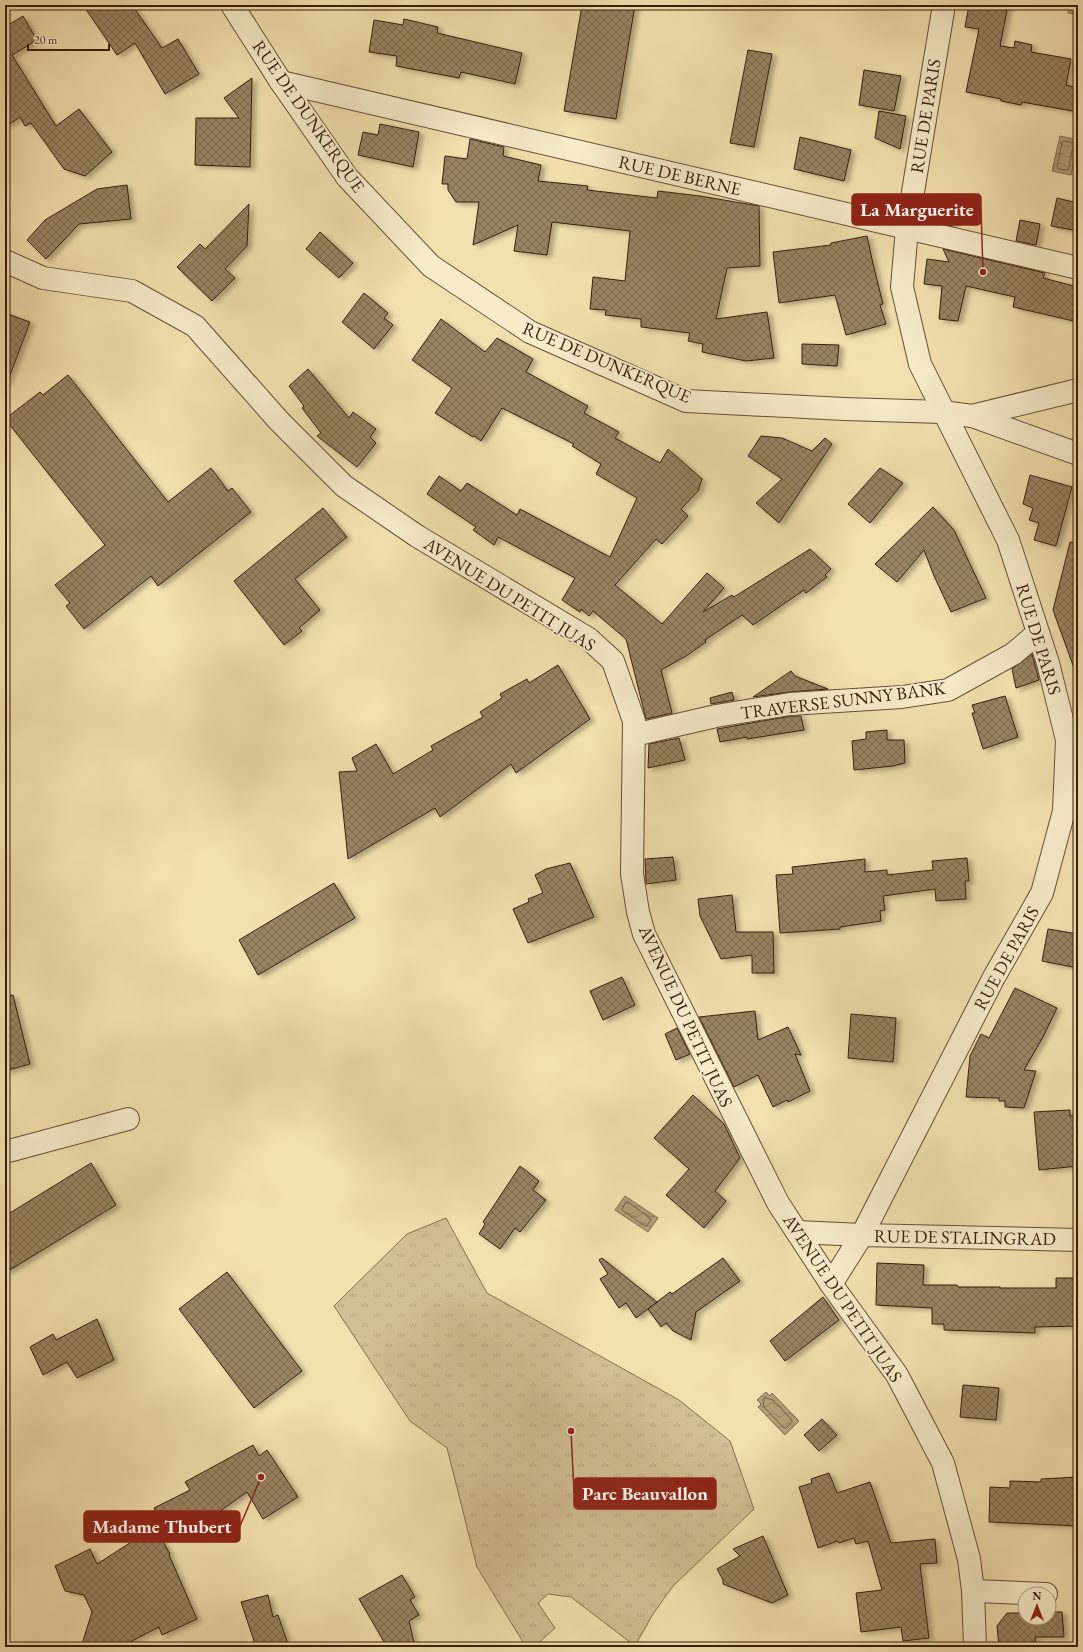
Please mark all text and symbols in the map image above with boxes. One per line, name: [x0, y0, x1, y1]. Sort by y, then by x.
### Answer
scale bar: [28, 26, 109, 52]
text: 20 m: [34, 32, 58, 48]
street label: RUE DE DUNKERQUE: [248, 35, 370, 197]
street label: RUE DE PARIS: [905, 57, 945, 175]
street label: RUE DE BERNE: [616, 150, 744, 200]
callout: La Marguerite: [852, 194, 981, 225]
text: La Marguerite: [860, 197, 974, 222]
street label: RUE DE DUNKERQUE: [519, 316, 695, 408]
street label: AVENUE DU PETIT JUAS: [419, 531, 600, 656]
street label: RUE DE PARIS: [1011, 581, 1067, 697]
street label: TRAVERSE SUNNY BANK: [739, 676, 948, 724]
street label: RUE DE PARIS: [968, 902, 1044, 1014]
street label: AVENUE DU PETIT JUAS: [633, 920, 738, 1111]
street label: AVENUE DU PETIT JUAS: [778, 1209, 908, 1387]
street label: RUE DE STALINGRAD: [874, 1224, 1056, 1250]
callout: Parc Beauvallon: [574, 1478, 716, 1509]
text: Parc Beauvallon: [582, 1481, 708, 1506]
callout: Madame Thubert: [84, 1511, 240, 1542]
text: Madame Thubert: [92, 1514, 232, 1539]
north arrow: [1017, 1586, 1057, 1626]
text: N: [1033, 1589, 1042, 1603]

